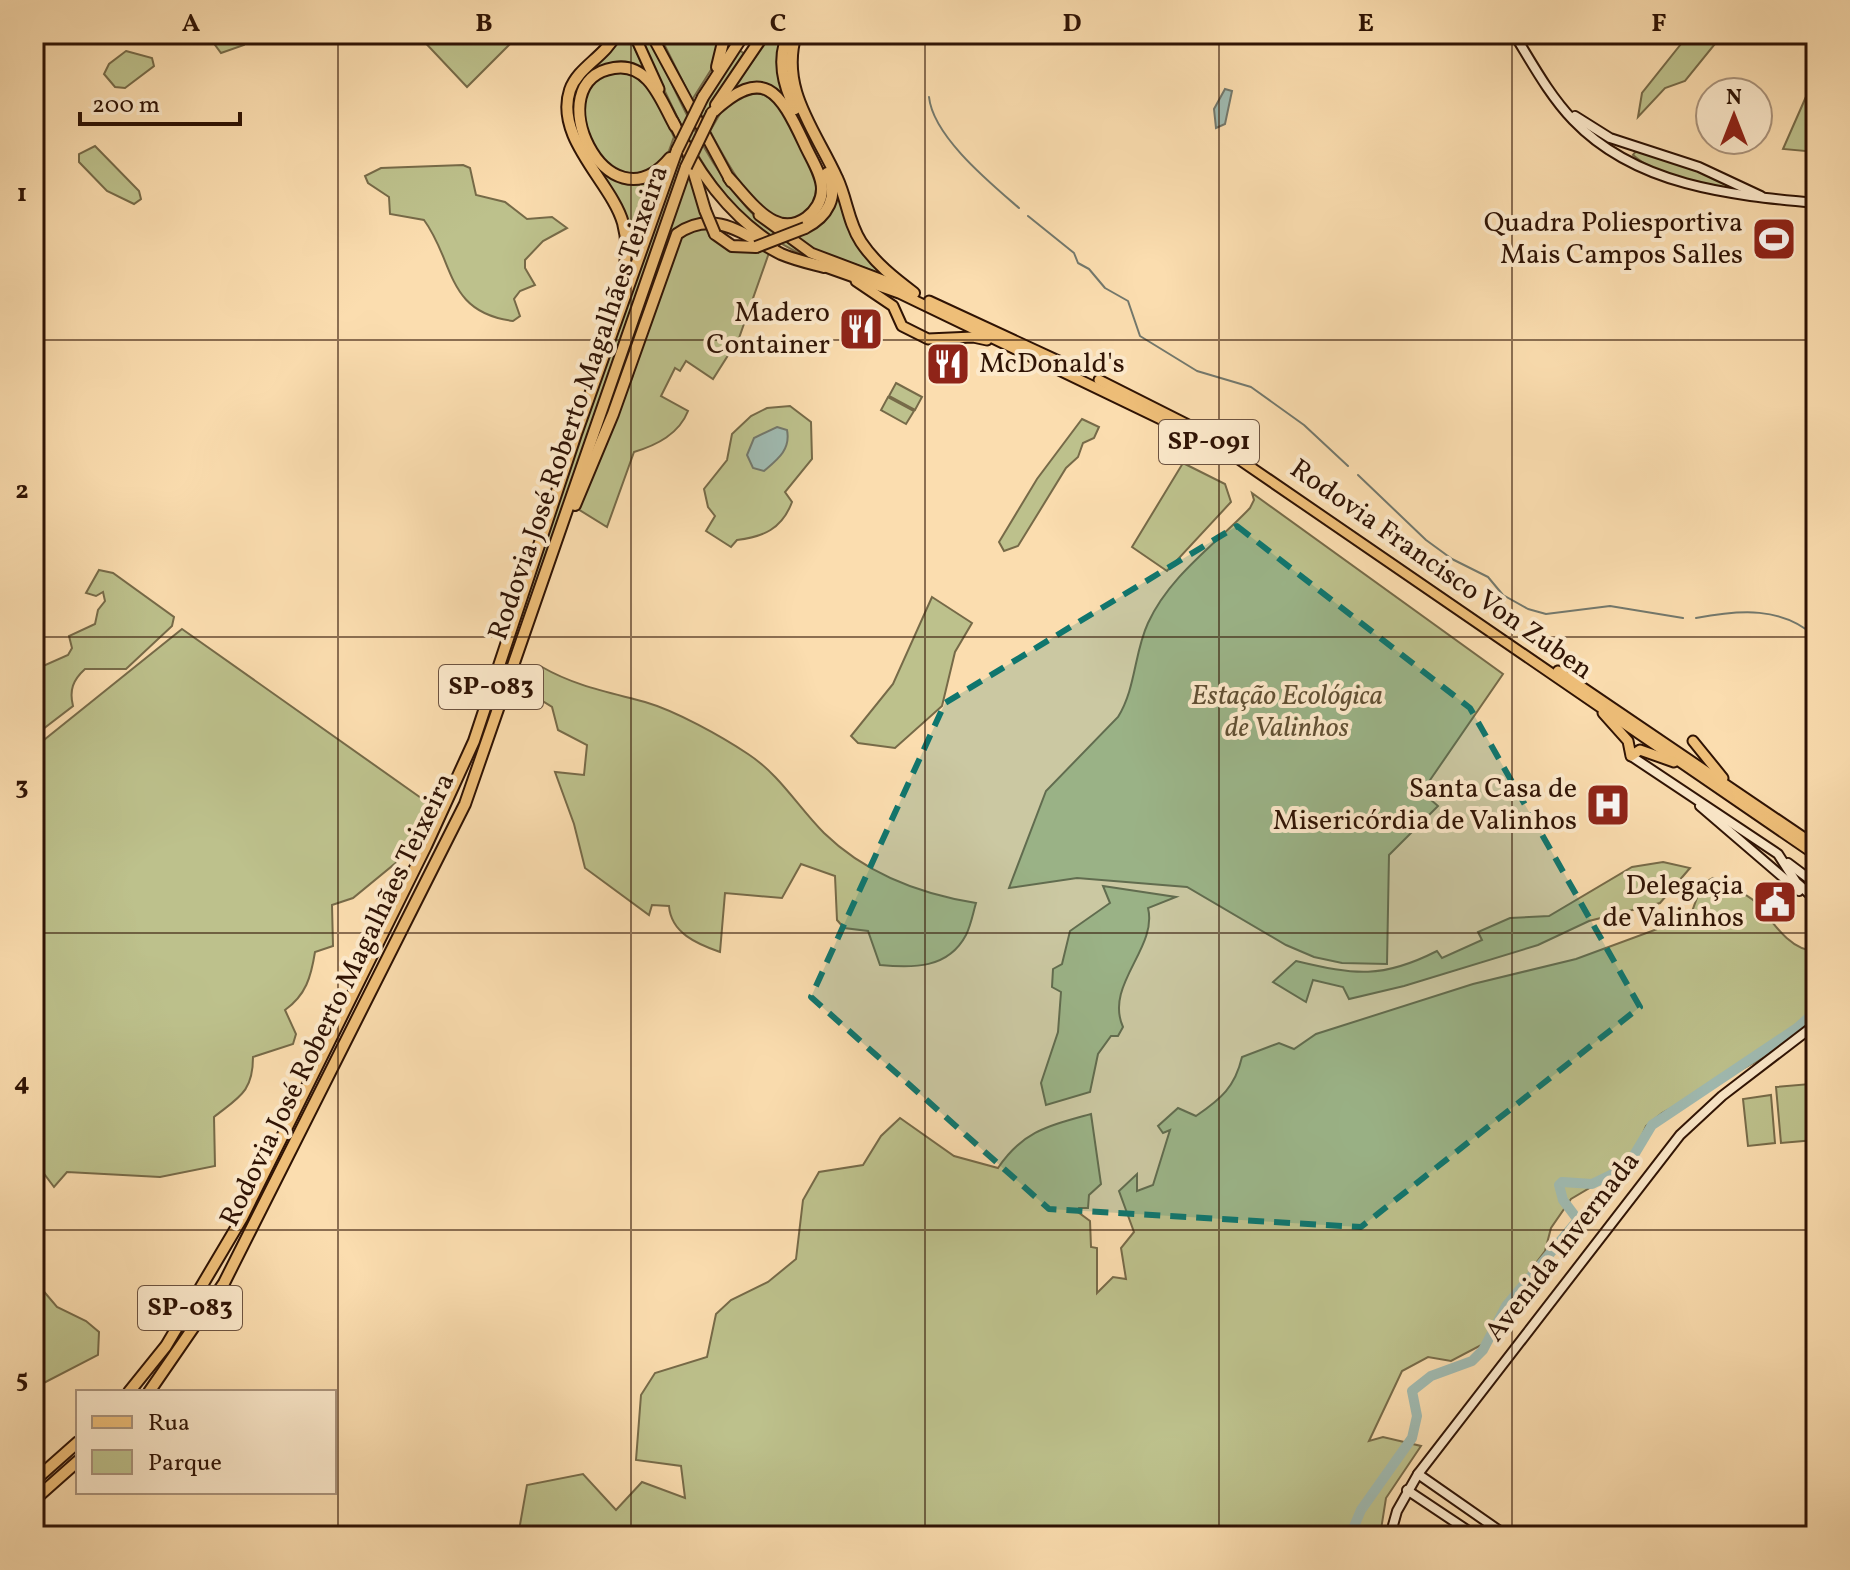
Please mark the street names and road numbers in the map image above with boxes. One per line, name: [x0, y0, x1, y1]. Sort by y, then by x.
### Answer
street label: Rodovia José Roberto Magalhães Teixeira: [479, 160, 679, 646]
road number: SP-091: [1159, 420, 1259, 464]
street label: Rodovia Francisco Von Zuben: [1282, 450, 1600, 690]
road number: SP-083: [439, 665, 543, 709]
street label: Rodovia José Roberto Magalhães Teixeira: [211, 767, 465, 1233]
street label: Avenida Invernada: [1476, 1144, 1650, 1350]
road number: SP-083: [138, 1286, 242, 1330]

